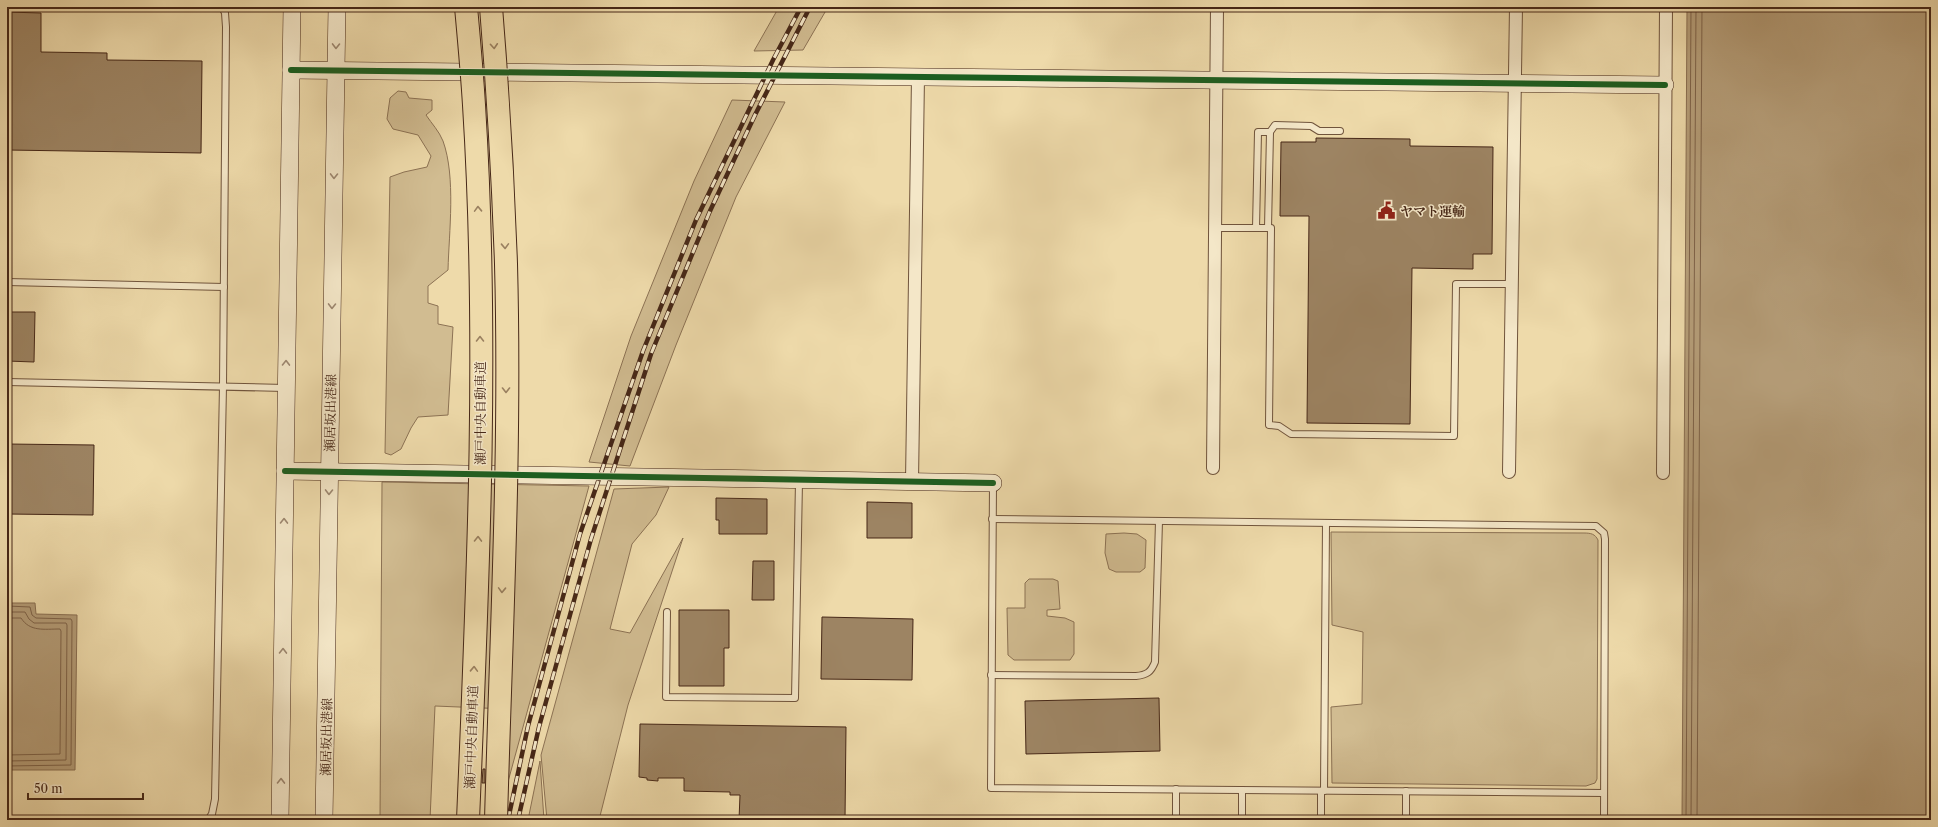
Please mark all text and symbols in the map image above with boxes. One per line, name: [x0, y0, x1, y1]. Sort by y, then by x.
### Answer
one-way arrow: [332, 43, 340, 49]
one-way arrow: [490, 43, 499, 49]
one-way arrow: [330, 173, 338, 179]
public building icon: ヤマト運輸: [1377, 201, 1397, 221]
place label: ヤマト運輸: [1400, 203, 1465, 219]
one-way arrow: [474, 206, 482, 212]
one-way arrow: [501, 243, 509, 249]
one-way arrow: [328, 303, 336, 309]
one-way arrow: [476, 336, 484, 342]
one-way arrow: [282, 360, 290, 366]
street label: 瀬戸中央自動車道: [472, 361, 488, 465]
street label: 瀬居坂出港線: [321, 374, 339, 452]
one-way arrow: [502, 387, 510, 393]
one-way arrow: [325, 489, 333, 495]
one-way arrow: [280, 518, 288, 524]
one-way arrow: [474, 536, 482, 542]
one-way arrow: [498, 587, 506, 593]
one-way arrow: [278, 648, 287, 654]
one-way arrow: [470, 666, 478, 672]
street label: 瀬戸中央自動車道: [461, 685, 481, 789]
street label: 瀬居坂出港線: [317, 698, 335, 776]
scale bar: [28, 775, 143, 801]
one-way arrow: [277, 778, 285, 784]
text: 50 m: [34, 781, 63, 796]

